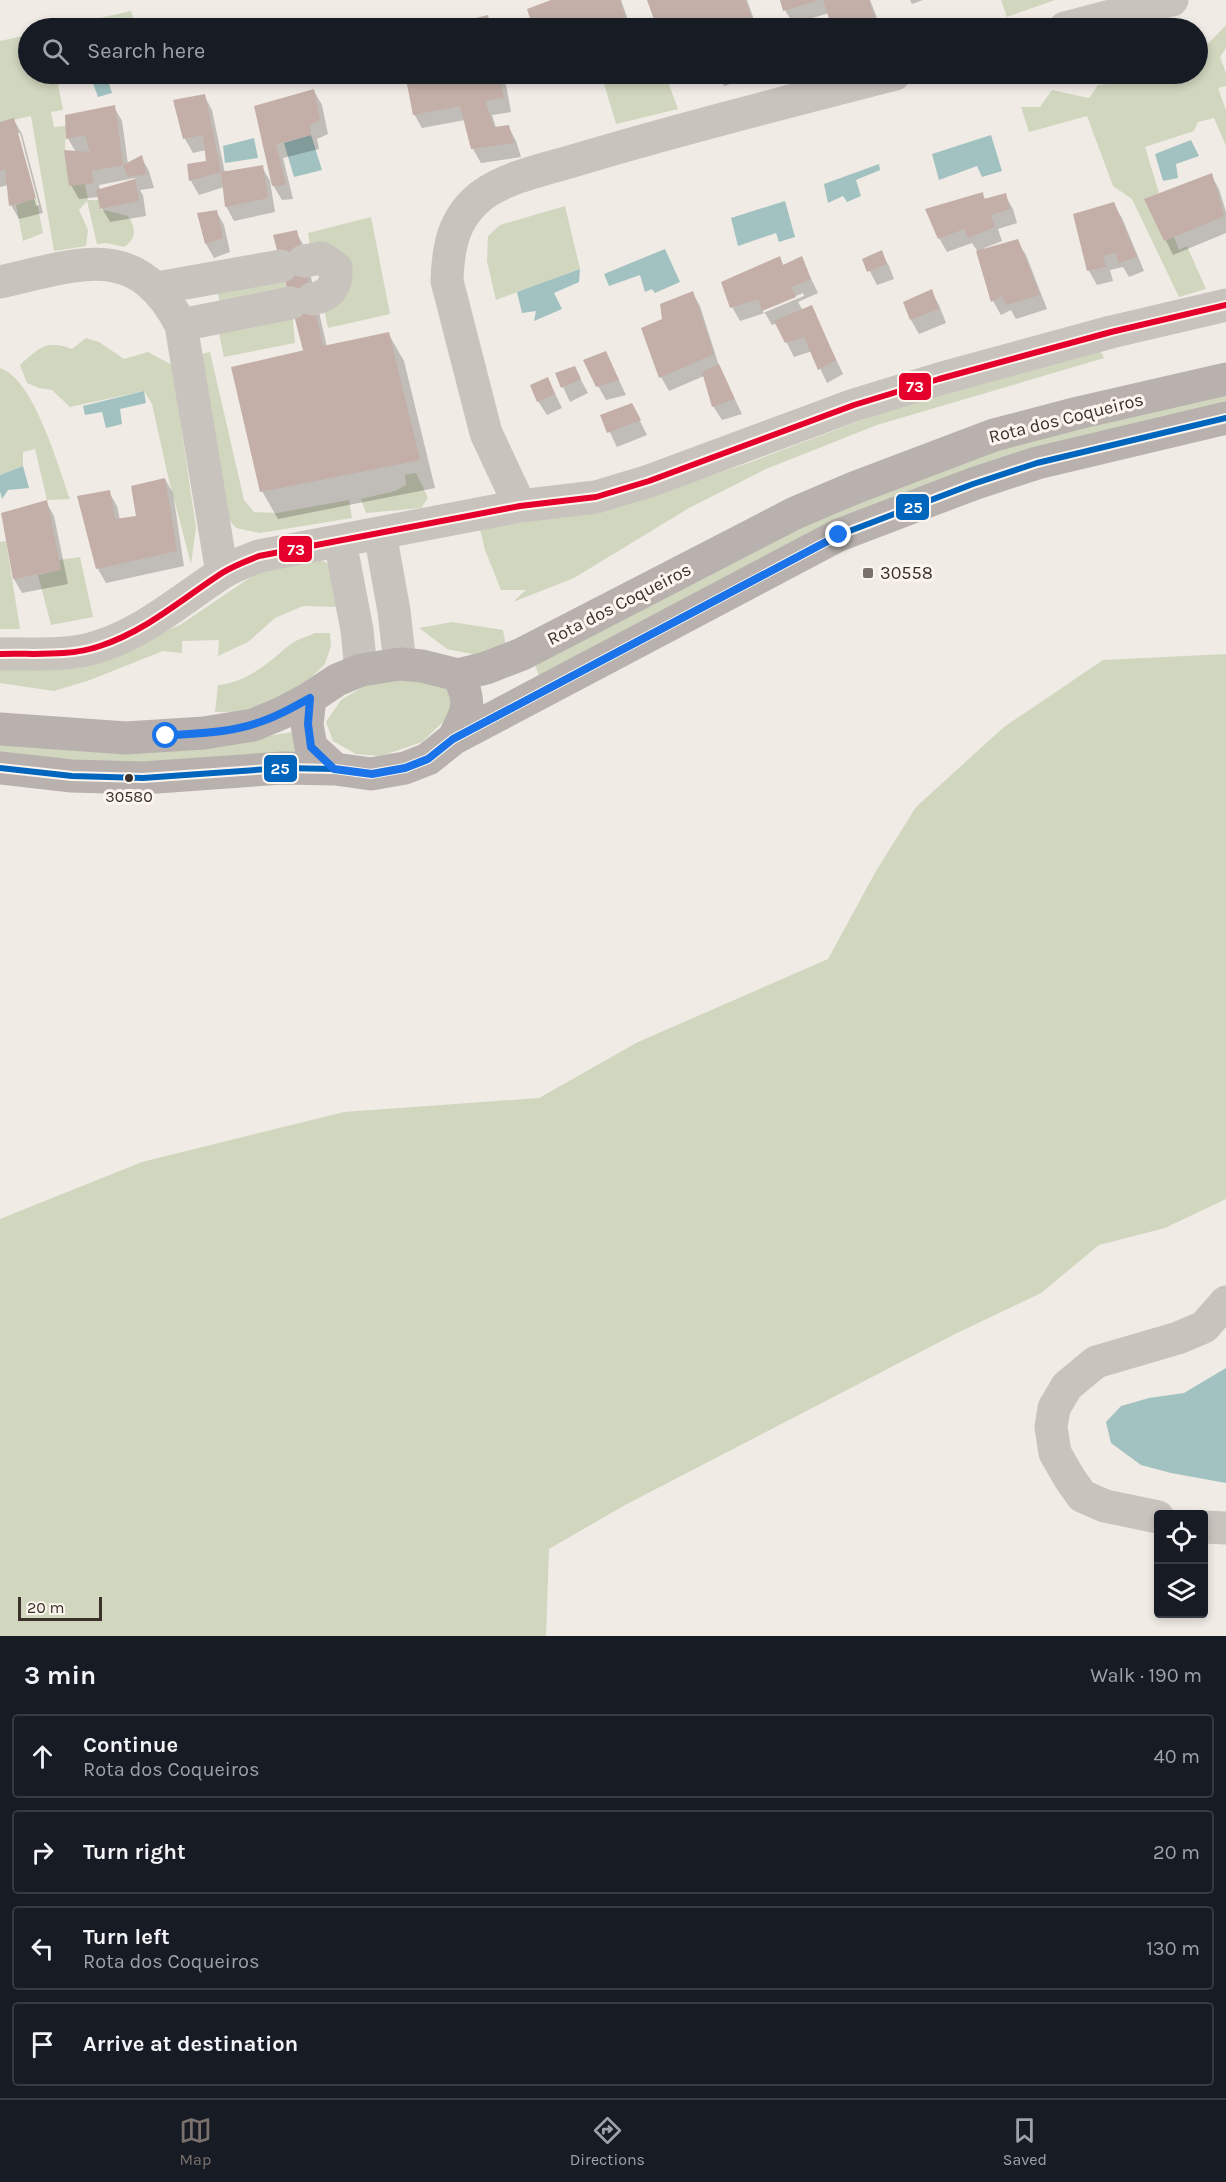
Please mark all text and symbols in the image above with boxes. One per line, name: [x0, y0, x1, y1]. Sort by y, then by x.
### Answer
search box: [18, 18, 1208, 84]
icon: search: [39, 35, 72, 68]
text: Search here: [87, 38, 205, 64]
line badge: 73: [898, 372, 932, 401]
text: 73: [906, 377, 924, 396]
street label: Rota dos Coqueiros: [986, 388, 1146, 448]
line badge: 25: [895, 493, 930, 521]
text: 25: [904, 498, 923, 517]
route end: [825, 521, 851, 547]
line badge: 73: [278, 535, 313, 563]
text: 73: [287, 540, 305, 559]
street label: Rota dos Coqueiros: [543, 558, 695, 650]
place label: 30558: [880, 562, 933, 584]
marker: 30558: [861, 566, 875, 580]
route start: [152, 722, 178, 748]
line badge: 25: [263, 754, 298, 783]
text: 25: [271, 759, 290, 778]
marker: 30580: [123, 772, 135, 784]
place label: 30580: [105, 787, 153, 806]
map controls: [1154, 1510, 1208, 1618]
button: locate: [1154, 1510, 1208, 1564]
button: layers: [1154, 1564, 1208, 1618]
scale bar: [18, 1594, 102, 1622]
text: 20 m: [27, 1598, 65, 1617]
text: 3 min: [24, 1660, 96, 1691]
text: Walk · 190 m: [1090, 1664, 1202, 1687]
text: Continue: [83, 1732, 178, 1758]
icon: ahead: [26, 1740, 59, 1773]
text: 40 m: [1154, 1745, 1200, 1768]
text: Rota dos Coqueiros: [83, 1758, 259, 1781]
icon: right: [26, 1836, 59, 1869]
text: Turn right: [83, 1839, 186, 1865]
text: 20 m: [1153, 1841, 1200, 1864]
text: Turn left: [83, 1924, 170, 1950]
icon: left: [26, 1932, 59, 1965]
text: 130 m: [1146, 1937, 1200, 1960]
text: Rota dos Coqueiros: [83, 1950, 259, 1973]
icon: arrive: [26, 2028, 59, 2061]
text: Arrive at destination: [83, 2031, 298, 2057]
tab: Map: [179, 2114, 212, 2169]
tab: Directions: [570, 2114, 645, 2169]
tab: Saved: [1003, 2114, 1047, 2169]

